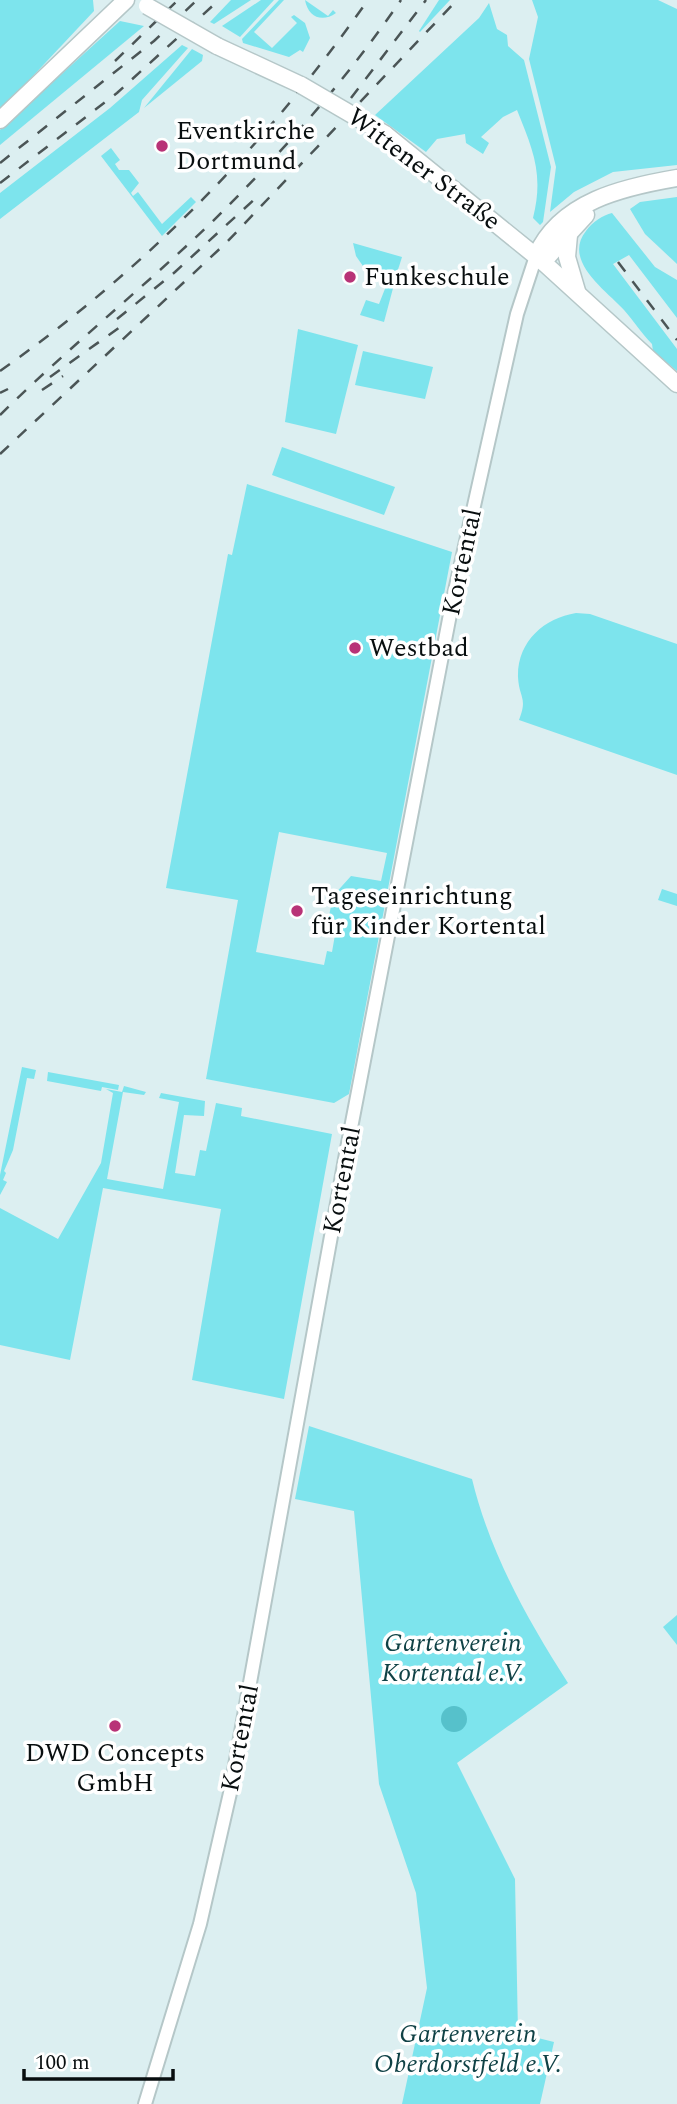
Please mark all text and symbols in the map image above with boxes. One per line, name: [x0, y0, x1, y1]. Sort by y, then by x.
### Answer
street label: Wittener Straße: [338, 98, 510, 240]
place label: Eventkirche Dortmund: [176, 111, 315, 181]
marker: Eventkirche Dortmund: [154, 138, 170, 154]
place label: Funkeschule: [364, 257, 510, 297]
marker: Funkeschule: [342, 269, 358, 285]
street label: Kortental: [431, 505, 493, 619]
place label: Westbad: [369, 628, 469, 668]
marker: Westbad: [347, 640, 363, 656]
place label: Tageseinrichtung für Kinder Kortental: [311, 876, 546, 946]
marker: Tageseinrichtung für Kinder Kortental: [289, 903, 305, 919]
street label: Kortental: [312, 1123, 372, 1237]
park label: Gartenverein Kortental e.V.: [382, 1623, 524, 1693]
street label: Kortental: [210, 1681, 270, 1795]
marker: DWD Concepts GmbH: [107, 1718, 123, 1734]
place label: DWD Concepts GmbH: [25, 1733, 205, 1803]
park label: Gartenverein Oberdorstfeld e.V.: [374, 2014, 562, 2084]
scale bar: [24, 2038, 173, 2082]
text: 100 m: [35, 2047, 90, 2079]

